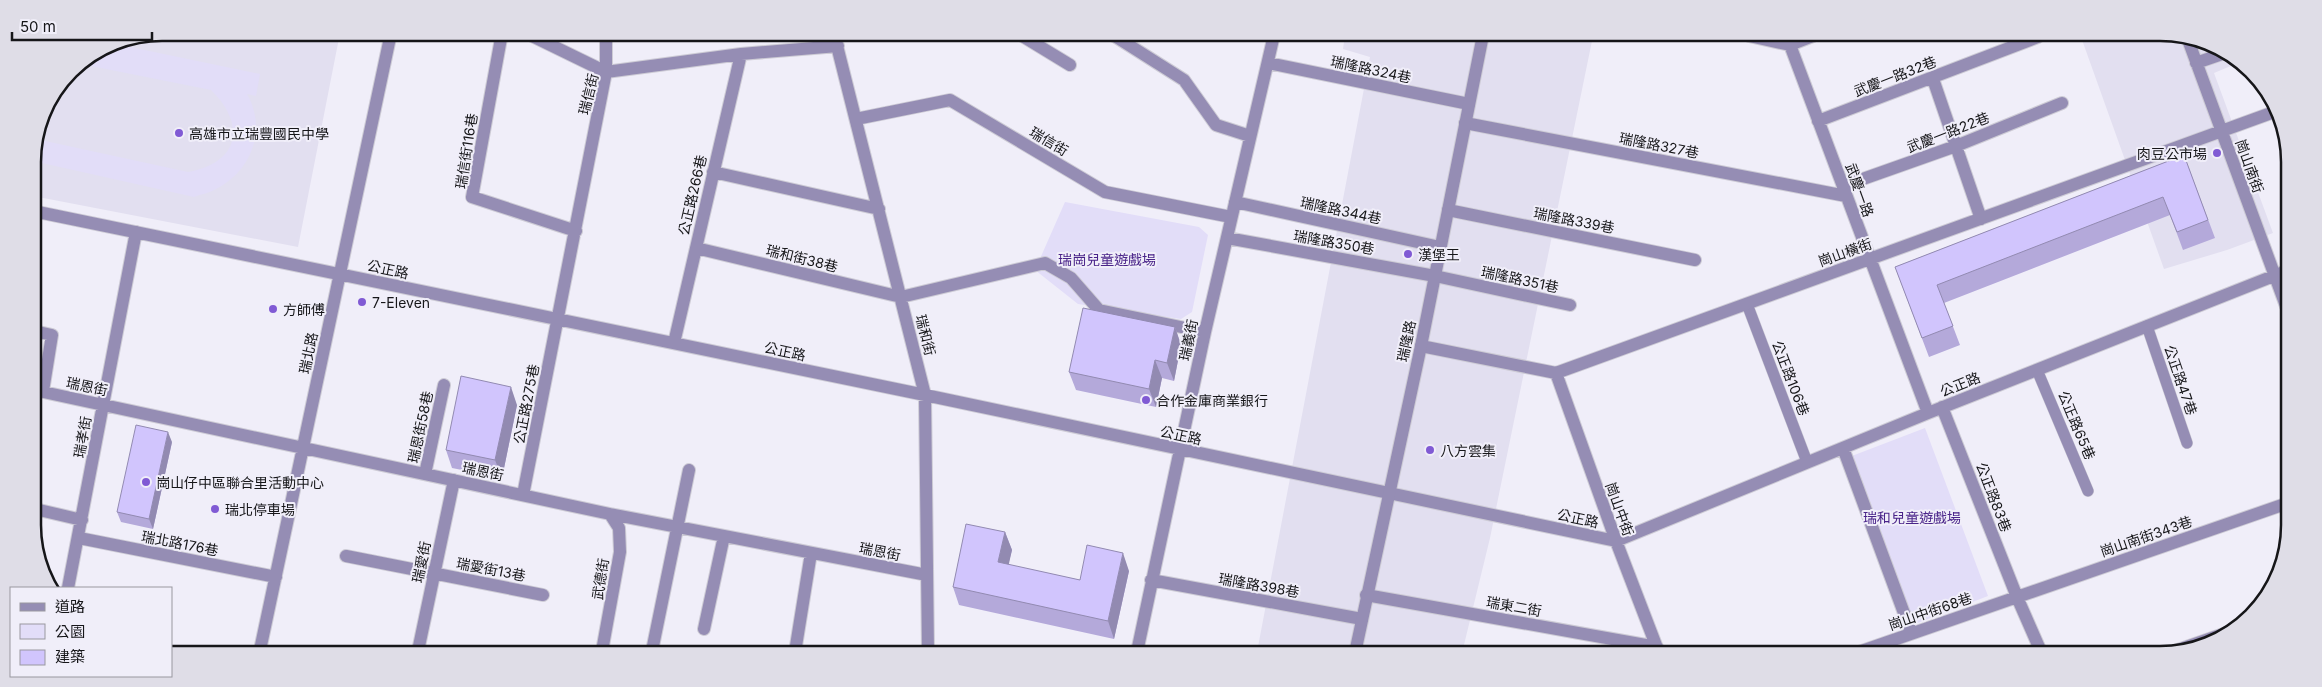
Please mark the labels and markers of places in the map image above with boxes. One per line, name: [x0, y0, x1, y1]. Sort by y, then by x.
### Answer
place label: 高雄市立瑞豐國民中學: [189, 125, 329, 142]
marker: 高雄市立瑞豐國民中學: [173, 127, 185, 139]
place label: 肉豆公市場: [2137, 145, 2207, 162]
marker: 肉豆公市場: [2211, 147, 2223, 159]
place label: 漢堡王: [1418, 246, 1460, 263]
marker: 漢堡王: [1402, 248, 1414, 260]
place label: 7-Eleven: [372, 294, 430, 311]
marker: 7-Eleven: [356, 296, 368, 308]
place label: 方師傅: [283, 301, 325, 318]
marker: 方師傅: [267, 303, 279, 315]
place label: 合作金庫商業銀行: [1156, 392, 1268, 409]
marker: 合作金庫商業銀行: [1140, 394, 1152, 406]
place label: 八方雲集: [1440, 442, 1496, 459]
marker: 八方雲集: [1424, 444, 1436, 456]
place label: 崗山仔中區聯合里活動中心: [156, 474, 324, 491]
marker: 崗山仔中區聯合里活動中心: [140, 476, 152, 488]
place label: 瑞北停車場: [225, 501, 295, 518]
marker: 瑞北停車場: [209, 503, 221, 515]

